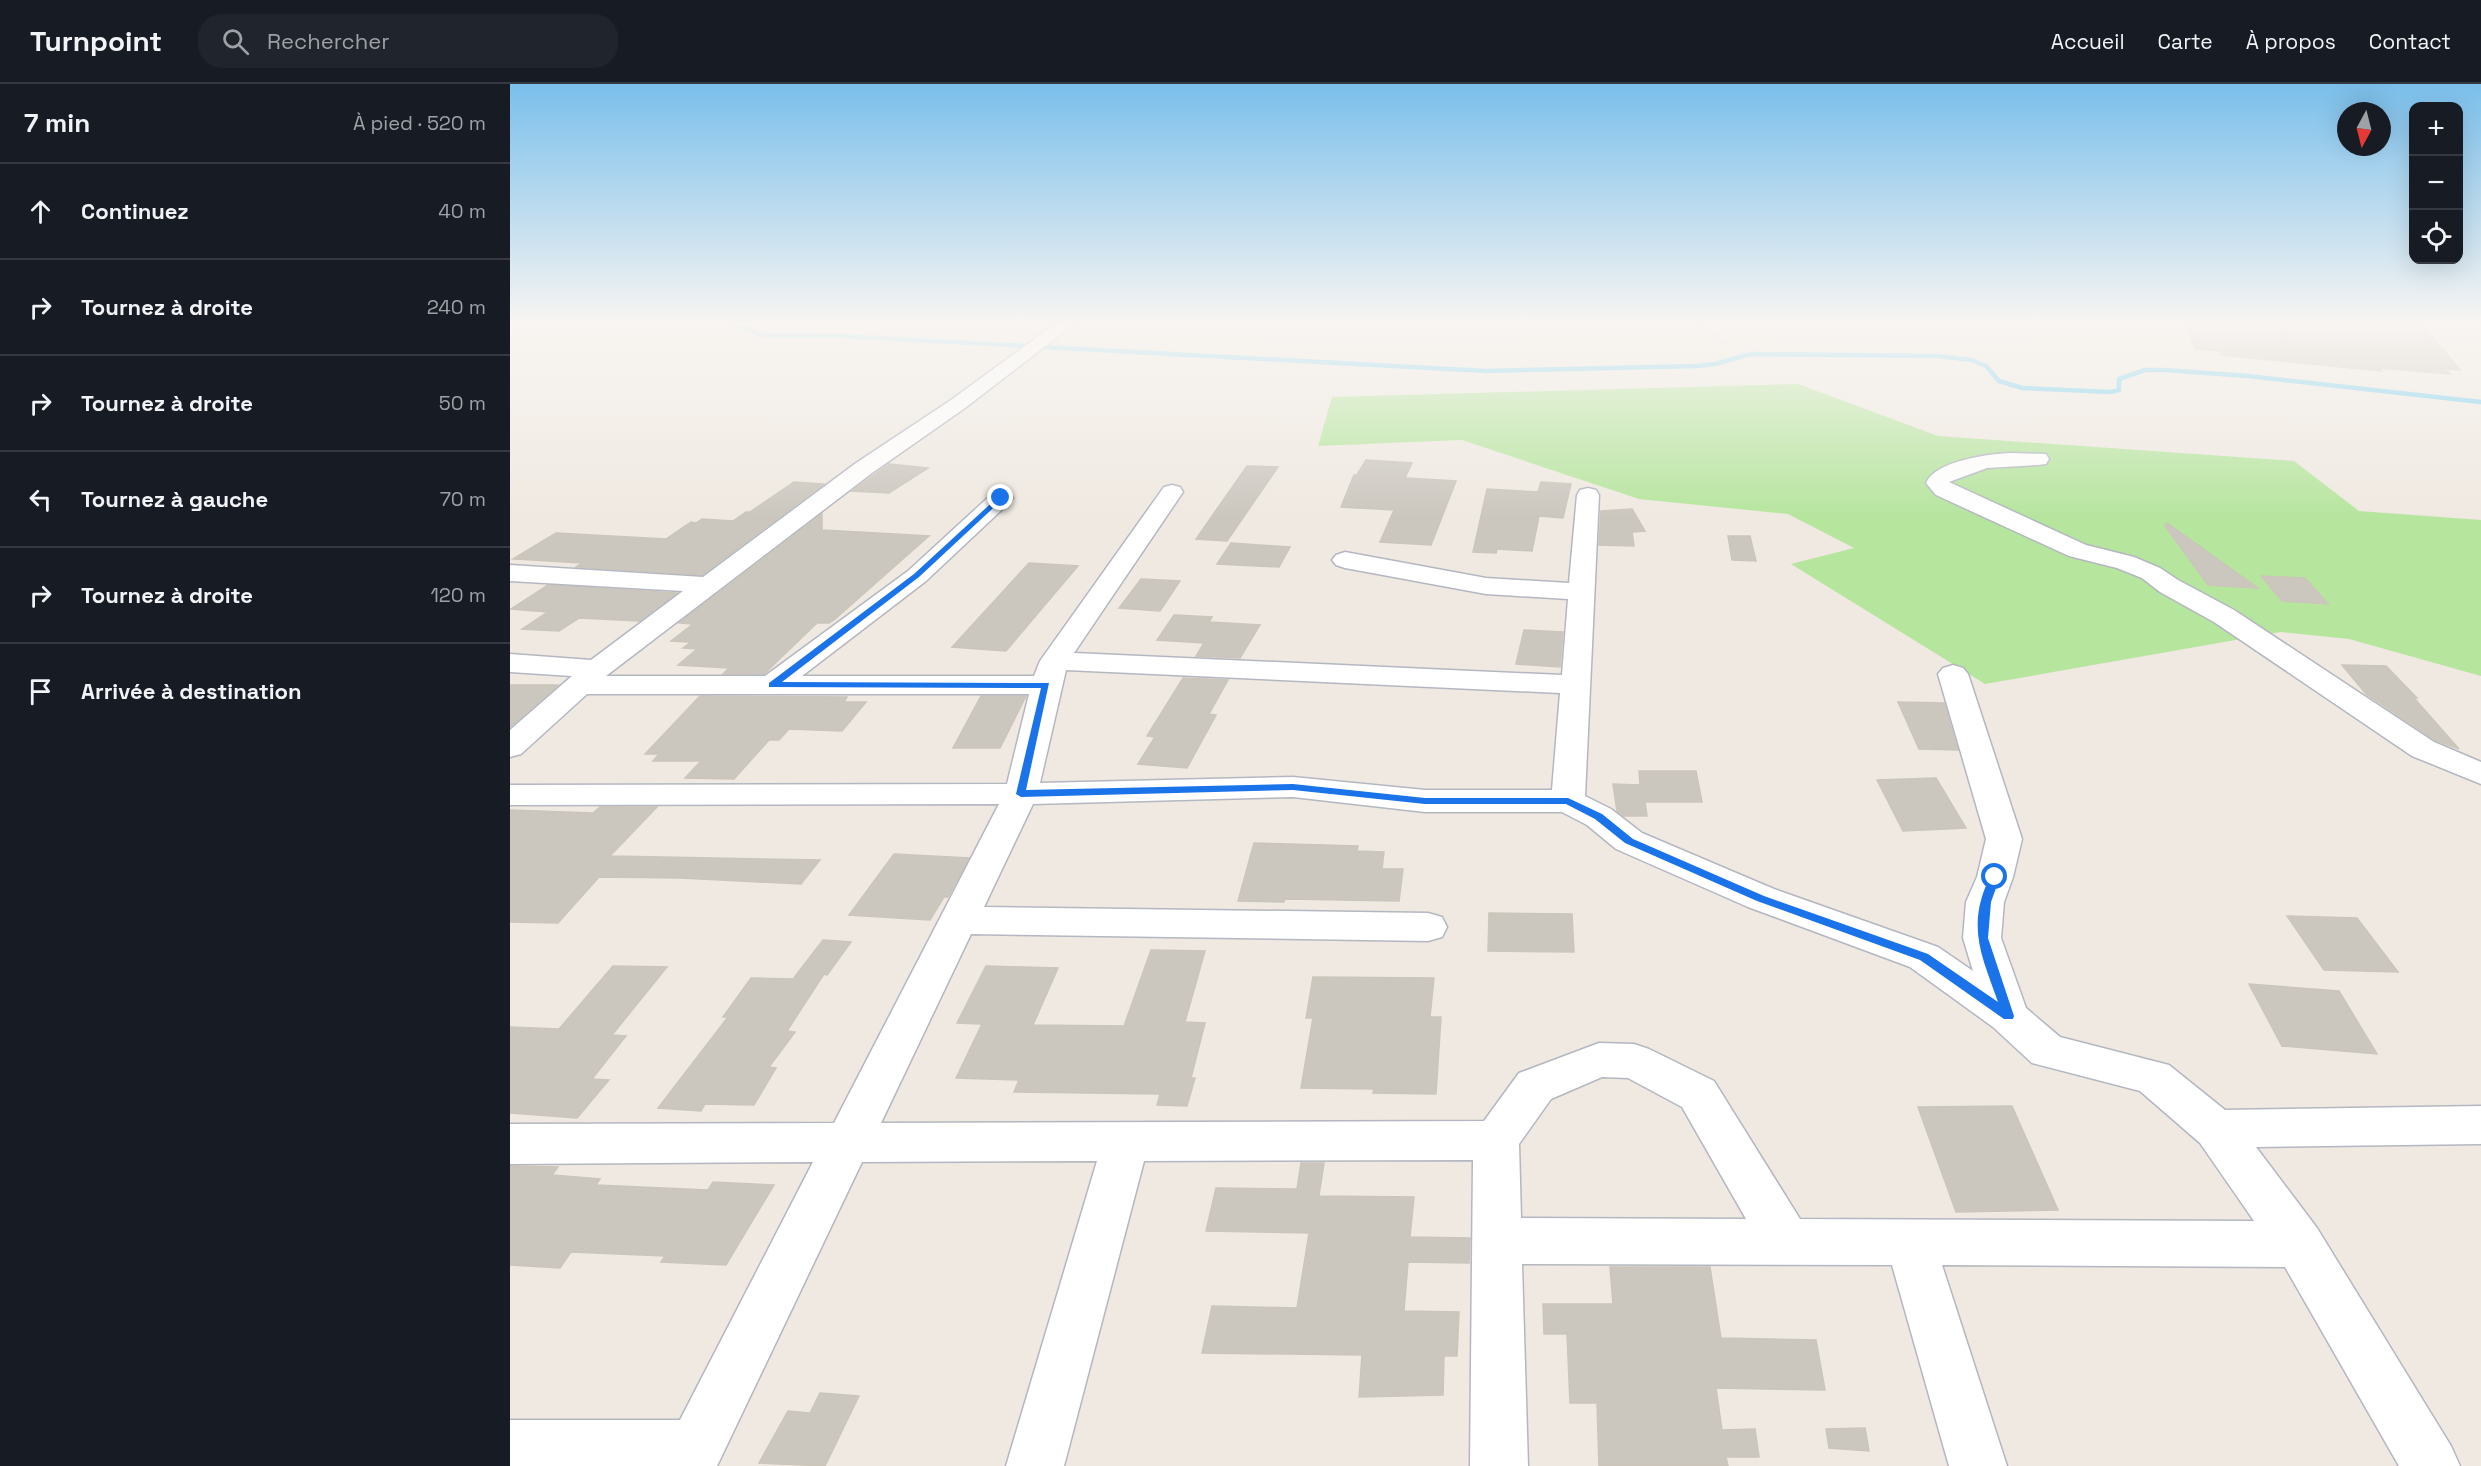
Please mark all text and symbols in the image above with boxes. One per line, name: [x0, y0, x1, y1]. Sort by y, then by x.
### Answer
search box: [198, 14, 618, 68]
text: Turnpoint: [30, 23, 162, 59]
icon: search: [219, 25, 252, 58]
text: Rechercher: [267, 27, 390, 55]
text: Accueil: [2051, 28, 2125, 55]
text: Carte: [2158, 28, 2213, 55]
text: À propos: [2246, 28, 2336, 55]
text: Contact: [2369, 28, 2451, 55]
north arrow: [2337, 102, 2391, 156]
map controls: [2409, 102, 2463, 264]
button: +: [2409, 102, 2463, 156]
text: 7 min: [24, 106, 90, 140]
text: À pied · 520 m: [353, 110, 486, 136]
button: −: [2409, 156, 2463, 210]
icon: ahead: [24, 195, 57, 228]
text: Continuez: [81, 197, 189, 225]
text: 40 m: [438, 198, 486, 224]
button: locate: [2409, 210, 2463, 264]
icon: right: [24, 291, 57, 324]
text: Tournez à droite: [81, 293, 253, 321]
text: 240 m: [427, 294, 486, 320]
icon: right: [24, 387, 57, 420]
text: Tournez à droite: [81, 389, 253, 417]
text: 50 m: [439, 390, 486, 416]
icon: left: [24, 483, 57, 516]
route end: [987, 484, 1013, 510]
text: Tournez à gauche: [81, 485, 268, 513]
text: 70 m: [440, 486, 486, 512]
icon: right: [24, 579, 57, 612]
text: Tournez à droite: [81, 581, 253, 609]
text: 120 m: [430, 582, 486, 608]
icon: arrive: [24, 675, 57, 708]
text: Arrivée à destination: [81, 677, 302, 705]
route start: [1981, 863, 2007, 889]

